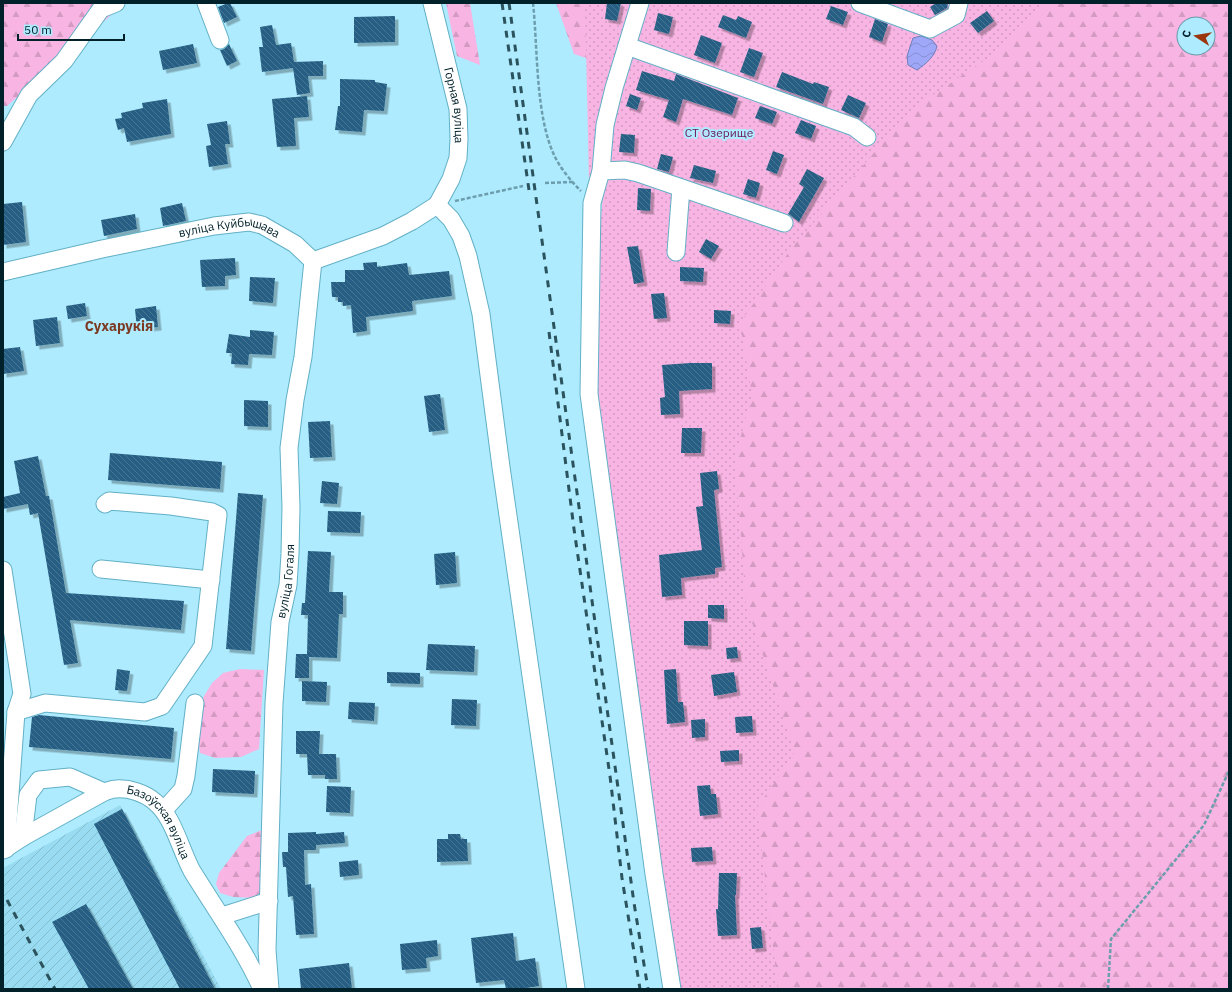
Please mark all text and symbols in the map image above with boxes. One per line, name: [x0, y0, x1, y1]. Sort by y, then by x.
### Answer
scale bar: [18, 16, 124, 42]
north arrow: [1176, 16, 1216, 56]
text: 50 m: [24, 22, 52, 37]
text: С: [1179, 29, 1194, 39]
street label: Горная вуліца: [441, 66, 467, 144]
park label: СТ Озерище: [685, 125, 754, 140]
street label: вуліца Куйбышава: [177, 214, 283, 241]
district label: Сухарукія: [85, 317, 153, 335]
street label: вуліца Гогаля: [273, 544, 297, 619]
street label: Базоўская вуліца: [125, 781, 194, 862]

